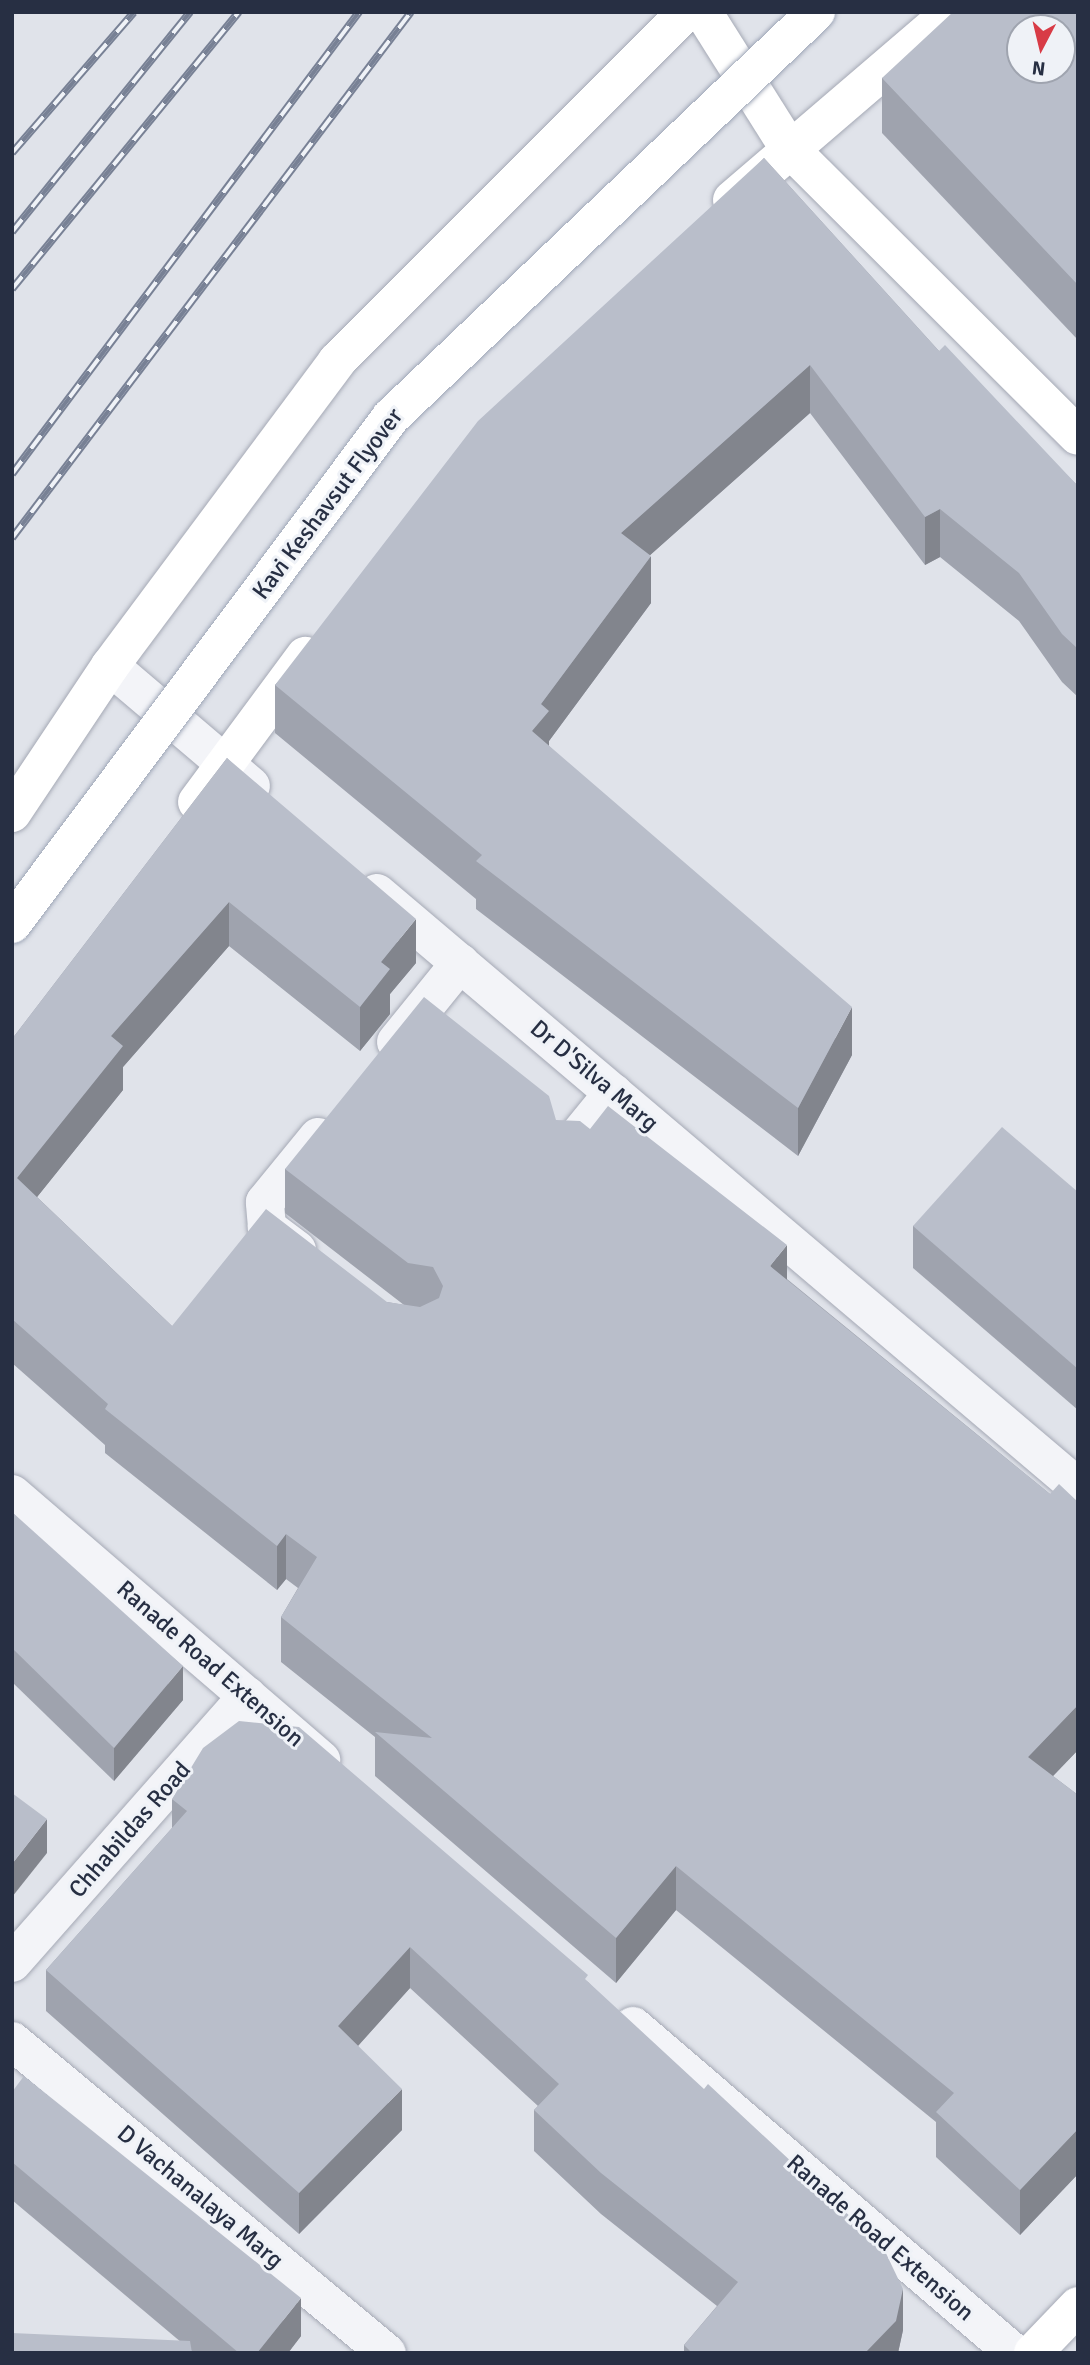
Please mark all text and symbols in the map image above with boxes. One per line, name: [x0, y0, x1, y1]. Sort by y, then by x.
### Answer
north arrow: [1006, 14, 1076, 84]
text: N: [1031, 55, 1047, 81]
street label: Kavi Keshavsut Flyover: [247, 403, 409, 605]
street label: Dr D'Silva Marg: [524, 1014, 664, 1138]
street label: Ranade Road Extension: [110, 1575, 310, 1753]
street label: Chhabildas Road: [63, 1756, 197, 1904]
street label: D Vachanalaya Marg: [111, 2119, 289, 2275]
street label: Ranade Road Extension: [780, 2149, 980, 2327]

